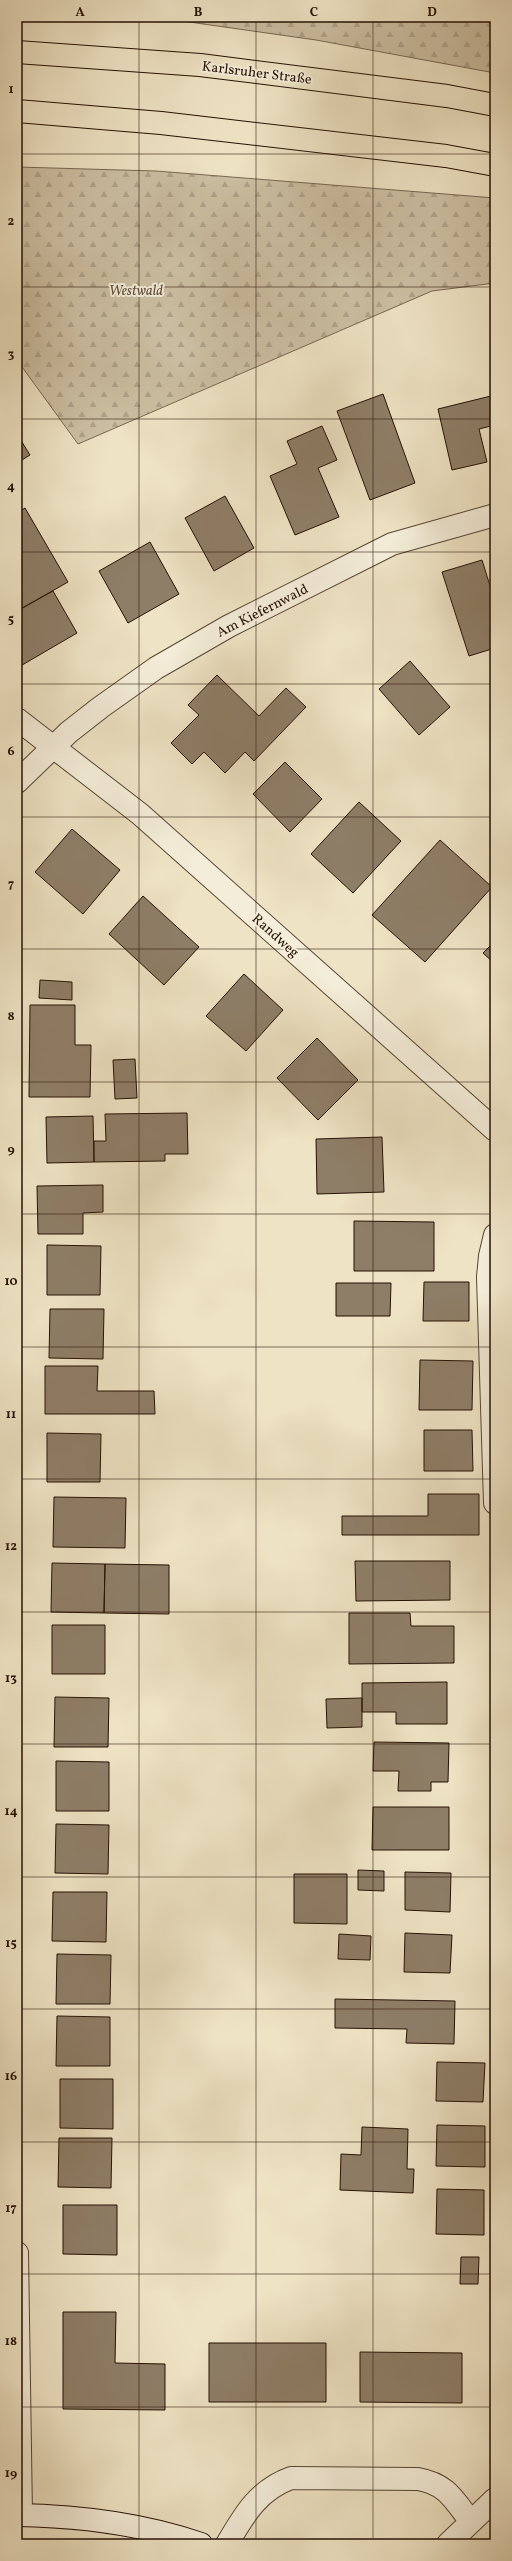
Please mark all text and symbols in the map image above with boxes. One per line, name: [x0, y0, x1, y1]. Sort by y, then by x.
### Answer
text: A: [75, 4, 85, 22]
text: B: [194, 4, 203, 22]
text: C: [310, 4, 318, 22]
text: D: [427, 4, 437, 22]
street label: Karlsruher Straße: [201, 57, 313, 90]
text: 1: [8, 81, 14, 99]
text: 2: [8, 213, 15, 231]
park label: Westwald: [109, 282, 163, 301]
text: 3: [8, 346, 15, 364]
text: 4: [7, 478, 15, 496]
street label: Am Kiefernwald: [214, 580, 312, 643]
text: 5: [8, 611, 14, 629]
text: 6: [7, 743, 15, 761]
text: 7: [8, 876, 14, 894]
street label: Randweg: [247, 910, 303, 962]
text: 8: [7, 1008, 15, 1026]
text: 9: [7, 1141, 15, 1159]
text: 10: [4, 1273, 18, 1291]
text: 11: [6, 1406, 16, 1424]
text: 12: [5, 1538, 17, 1556]
text: 13: [5, 1670, 17, 1688]
text: 14: [4, 1803, 18, 1821]
text: 15: [5, 1935, 17, 1953]
text: 16: [5, 2068, 17, 2086]
text: 17: [5, 2200, 17, 2218]
text: 18: [5, 2333, 17, 2351]
text: 19: [5, 2465, 17, 2483]

